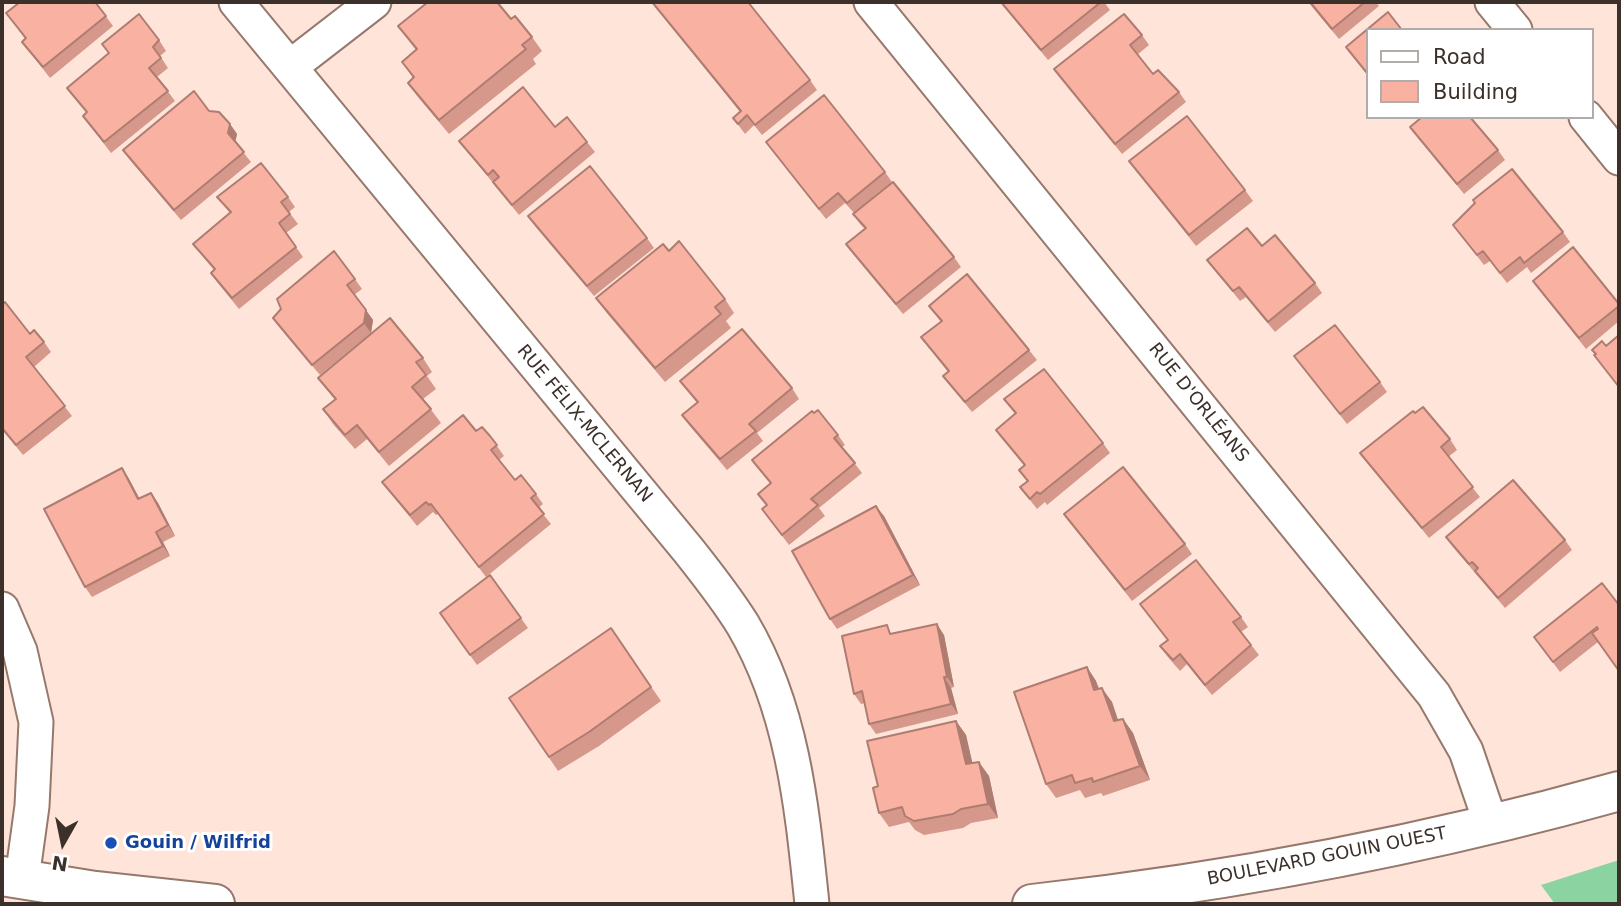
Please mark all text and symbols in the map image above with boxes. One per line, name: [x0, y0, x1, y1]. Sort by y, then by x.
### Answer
legend: [1366, 28, 1593, 119]
text: Road: [1433, 45, 1486, 69]
text: Building: [1433, 80, 1518, 104]
street label: RUE D'ORLÉANS: [1143, 339, 1253, 467]
street label: RUE FÉLIX-MCLERNAN: [512, 341, 656, 507]
north arrow: [28, 808, 98, 878]
street label: BOULEVARD GOUIN OUEST: [1206, 823, 1448, 891]
place label: Gouin / Wilfrid: [125, 832, 271, 854]
marker: Gouin / Wilfrid: [103, 835, 119, 851]
text: N: [50, 852, 69, 876]

